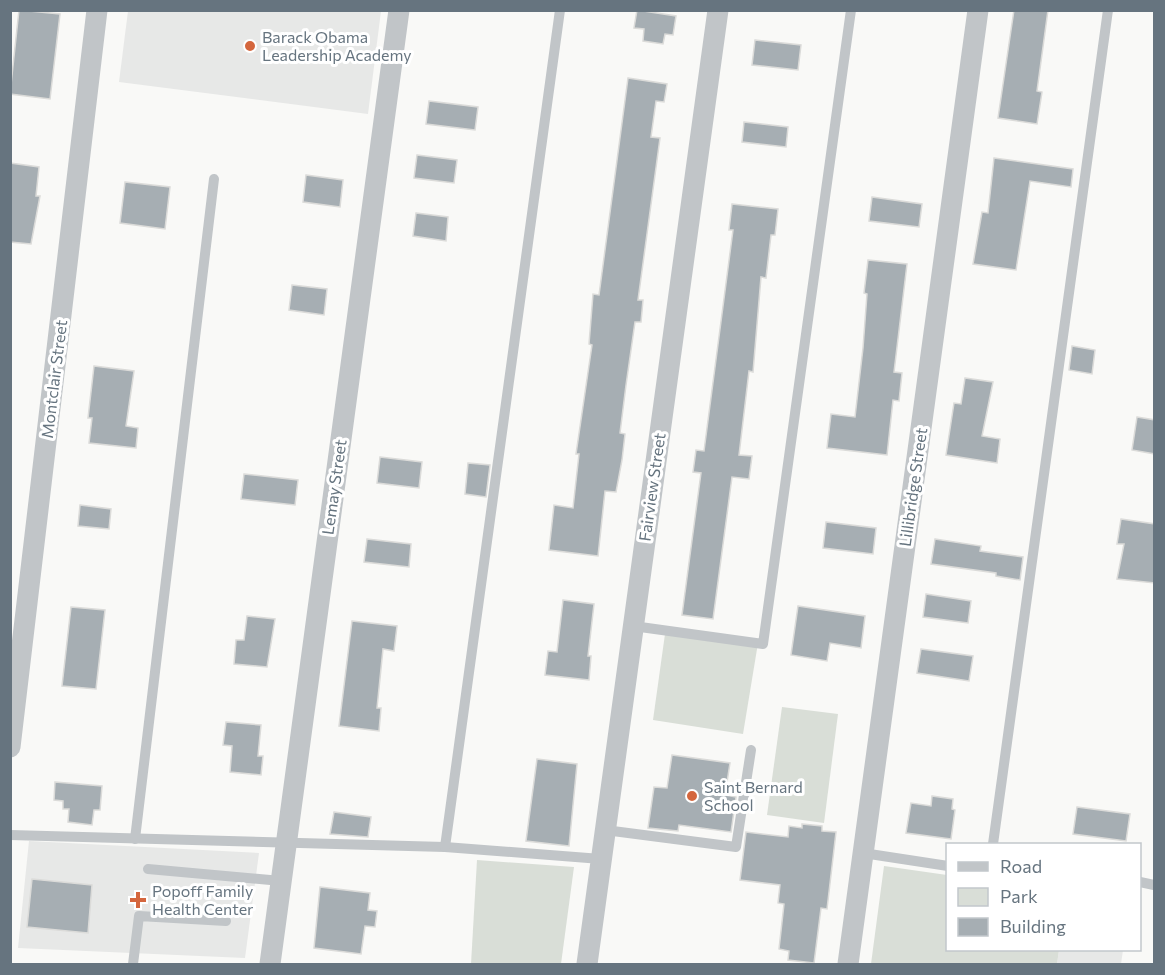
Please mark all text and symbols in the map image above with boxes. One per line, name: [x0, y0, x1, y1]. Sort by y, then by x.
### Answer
place label: Barack Obama Leadership Academy: [262, 27, 412, 64]
marker: Barack Obama Leadership Academy: [243, 39, 257, 53]
street label: Montclair Street: [37, 318, 70, 439]
street label: Lillibridge Street: [895, 426, 930, 548]
street label: Fairview Street: [634, 431, 669, 542]
street label: Lemay Street: [317, 437, 350, 536]
place label: Saint Bernard School: [704, 777, 803, 814]
marker: Saint Bernard School: [685, 789, 699, 803]
legend: [946, 843, 1141, 951]
text: Road: [1000, 855, 1042, 877]
place label: Popoff Family Health Center: [152, 881, 254, 918]
text: Park: [1000, 885, 1038, 907]
marker: Popoff Family Health Center: [129, 891, 147, 909]
text: Building: [1000, 915, 1066, 937]

